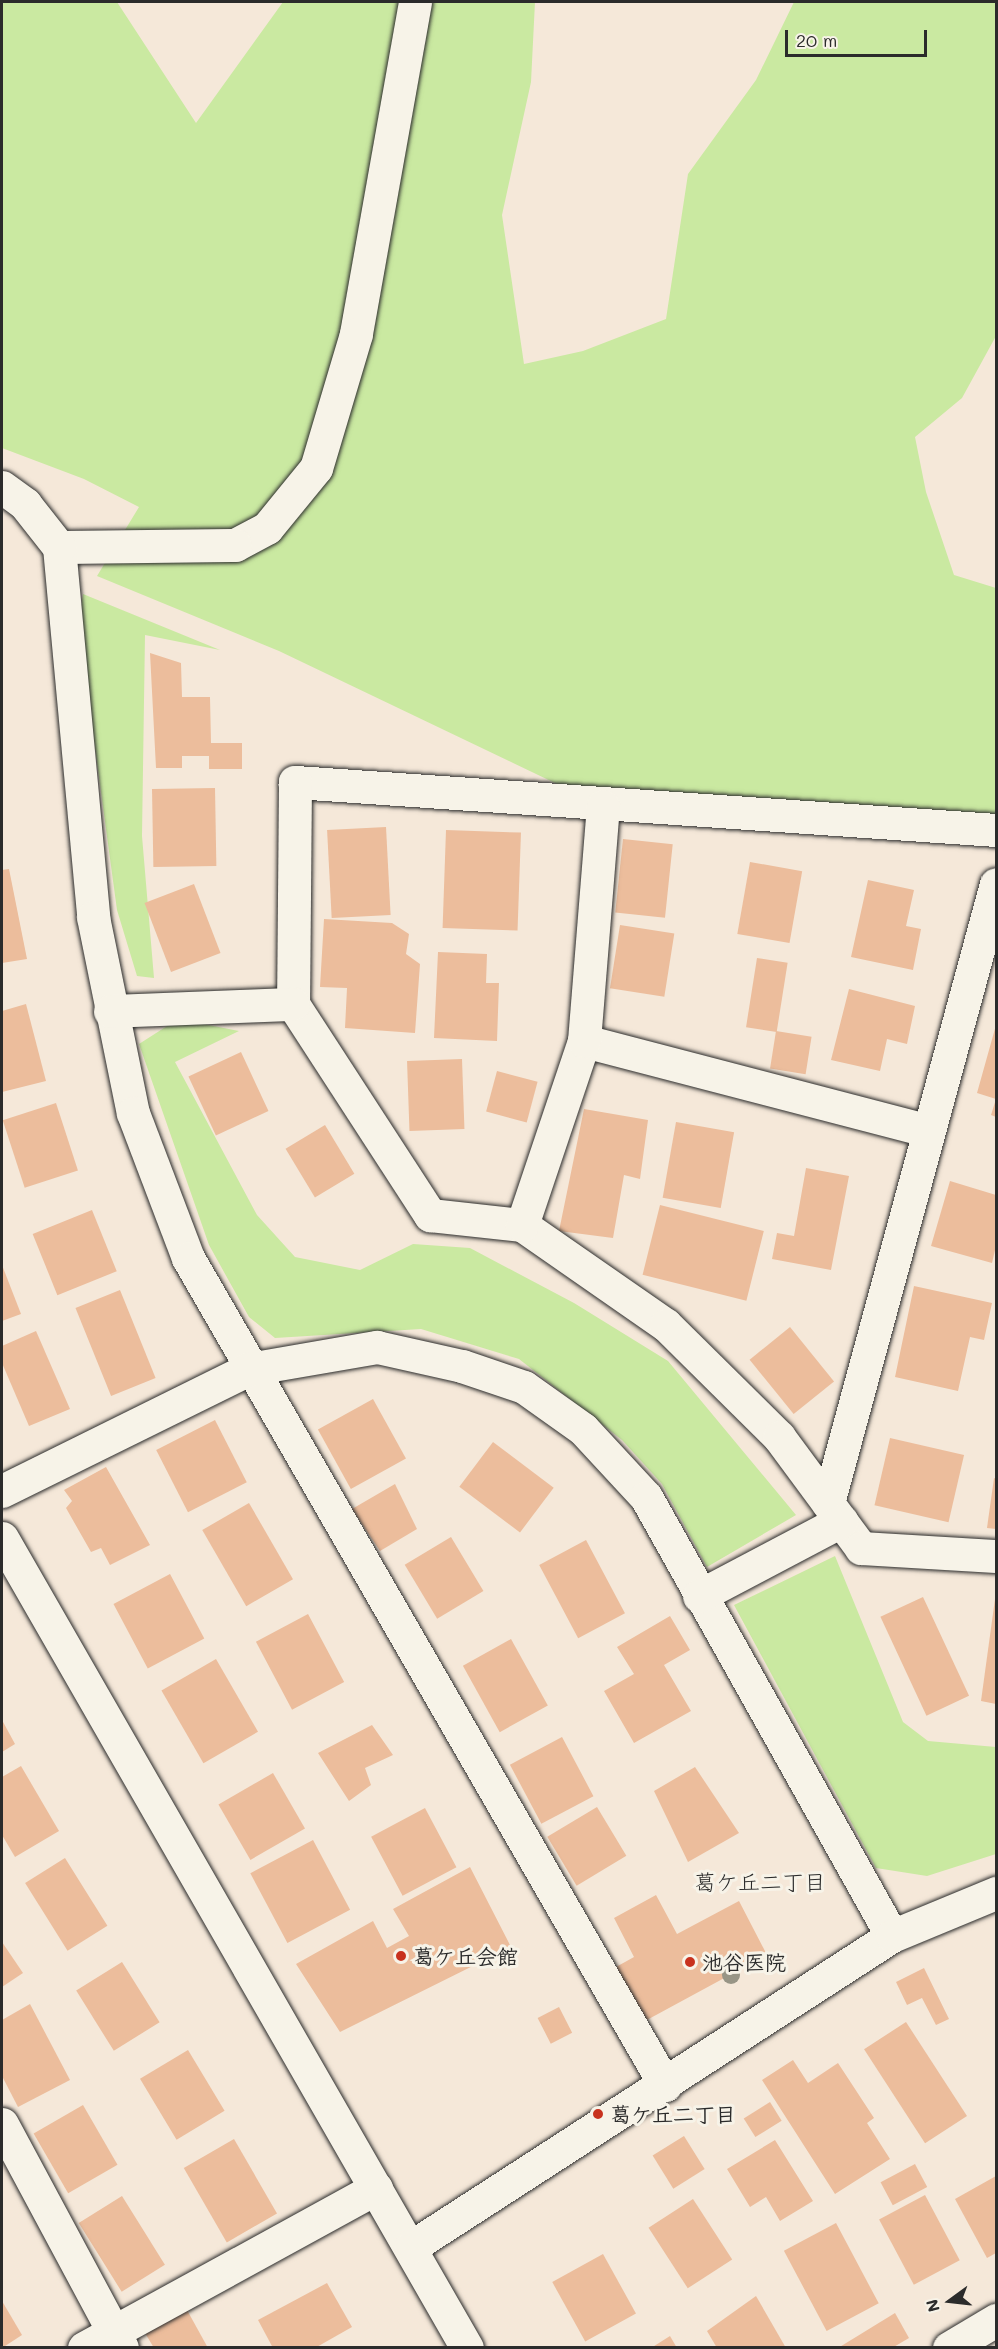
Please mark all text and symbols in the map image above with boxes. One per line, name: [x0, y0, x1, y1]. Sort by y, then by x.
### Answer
scale bar: [788, 18, 930, 56]
text: 20 m: [796, 28, 837, 52]
district label: 葛ケ丘二丁目: [694, 1869, 826, 1895]
place label: 葛ケ丘会館: [413, 1943, 518, 1969]
marker: 葛ケ丘会館: [394, 1949, 408, 1963]
place label: 池谷医院: [702, 1949, 786, 1975]
marker: 池谷医院: [683, 1955, 697, 1969]
place label: 葛ケ丘二丁目: [610, 2101, 736, 2127]
marker: 葛ケ丘二丁目: [591, 2107, 605, 2121]
north arrow: [920, 2271, 980, 2331]
text: N: [920, 2297, 944, 2314]

